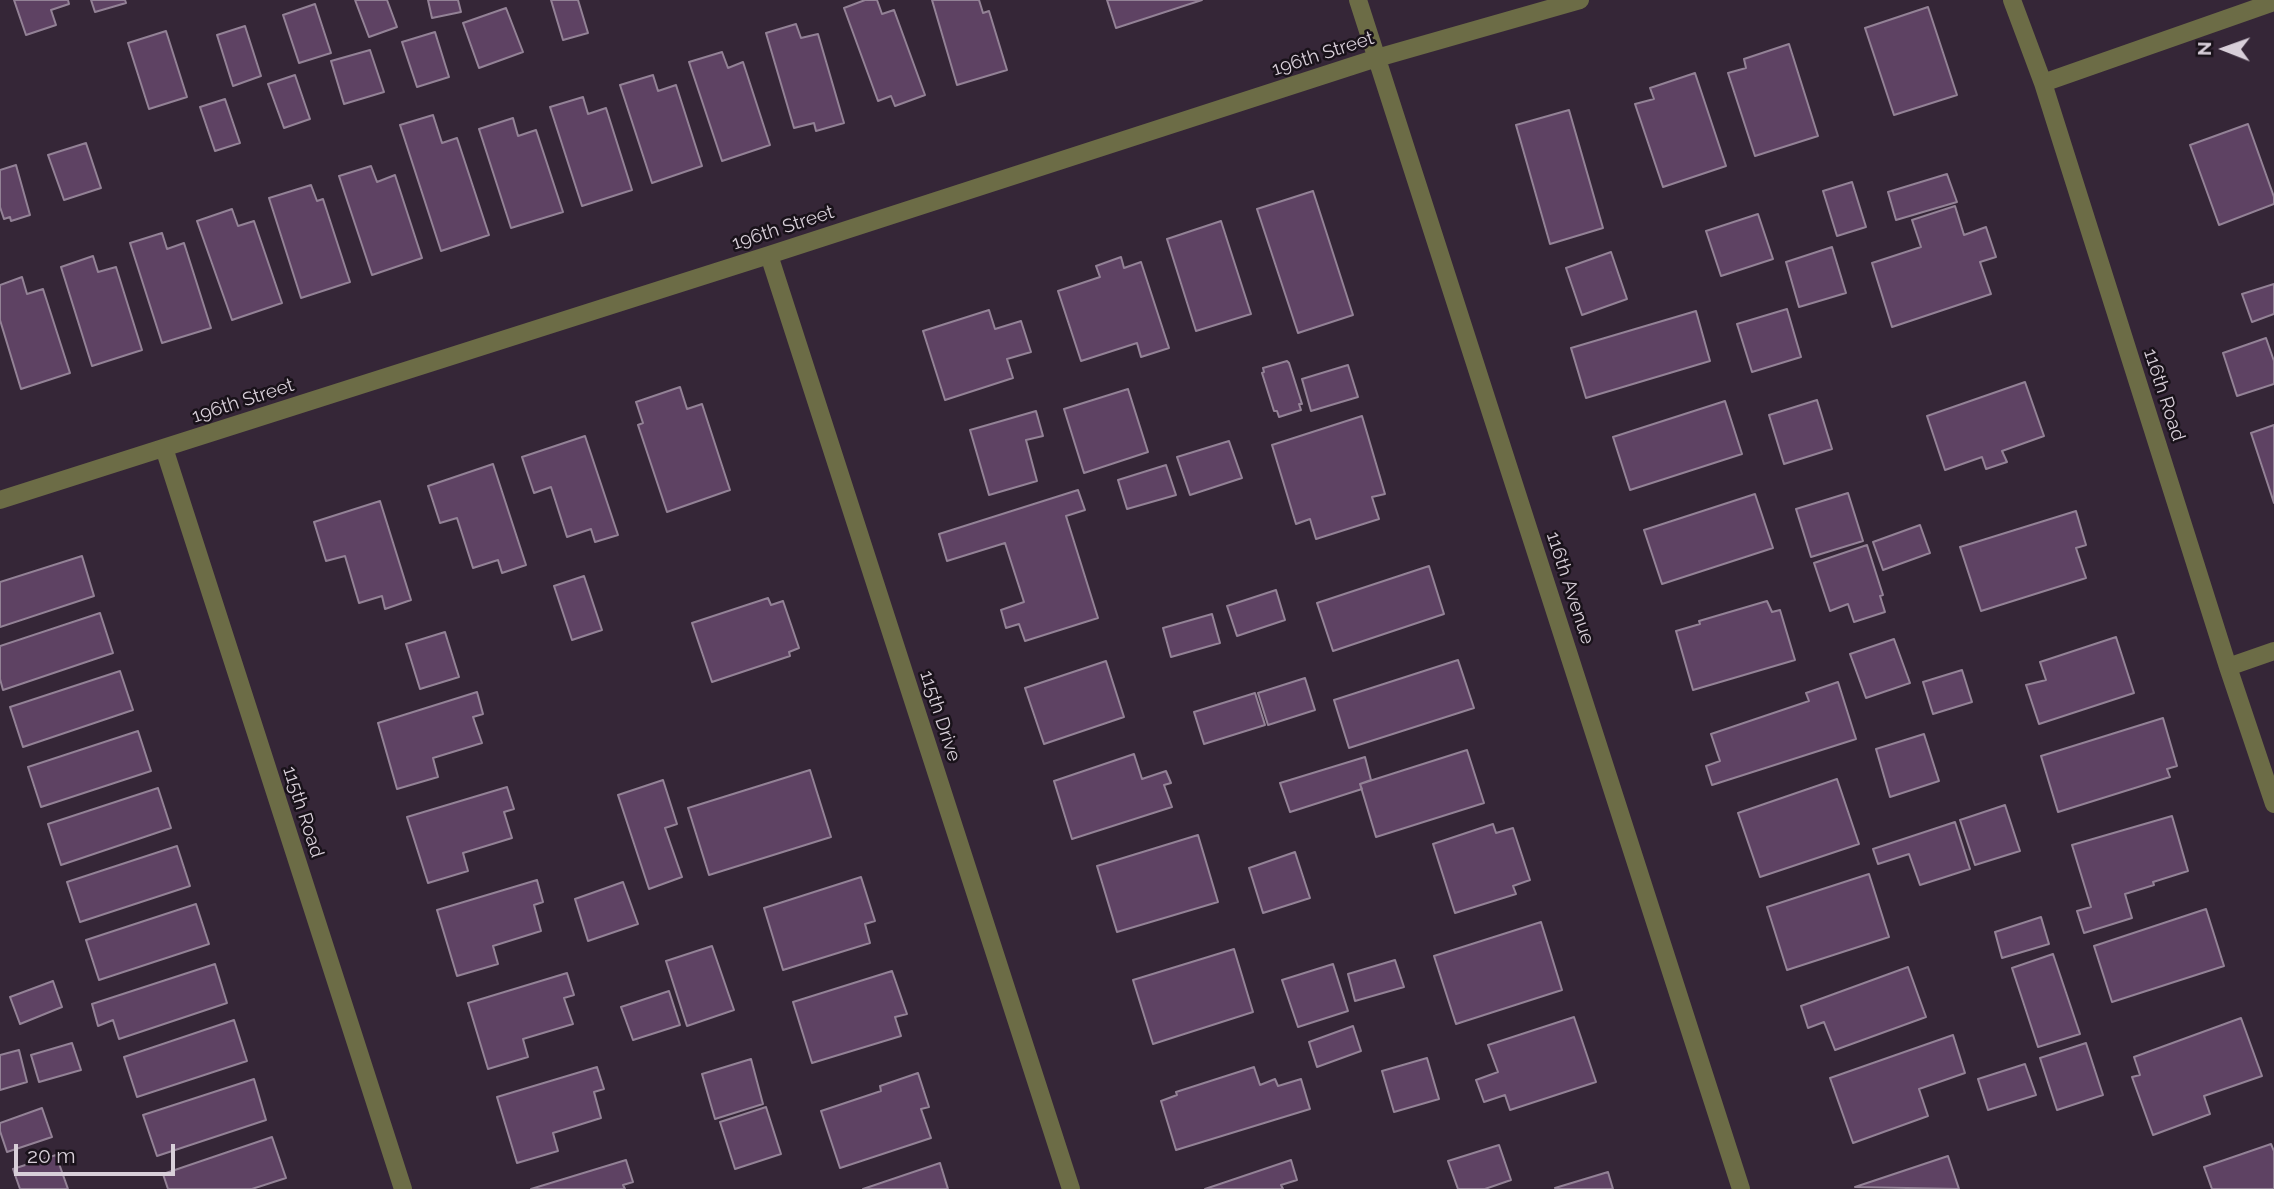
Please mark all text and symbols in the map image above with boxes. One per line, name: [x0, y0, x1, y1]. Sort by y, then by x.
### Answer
north arrow: [2190, 14, 2260, 84]
street label: 196th Street: [1269, 27, 1377, 81]
text: N: [2193, 41, 2215, 56]
street label: 196th Street: [729, 201, 837, 255]
street label: 116th Road: [2138, 346, 2190, 444]
street label: 196th Street: [189, 374, 297, 428]
street label: 116th Avenue: [1541, 529, 1599, 647]
street label: 115th Drive: [915, 668, 965, 764]
street label: 115th Road: [278, 764, 328, 860]
scale bar: [18, 1130, 178, 1174]
text: 20 m: [27, 1143, 75, 1168]

